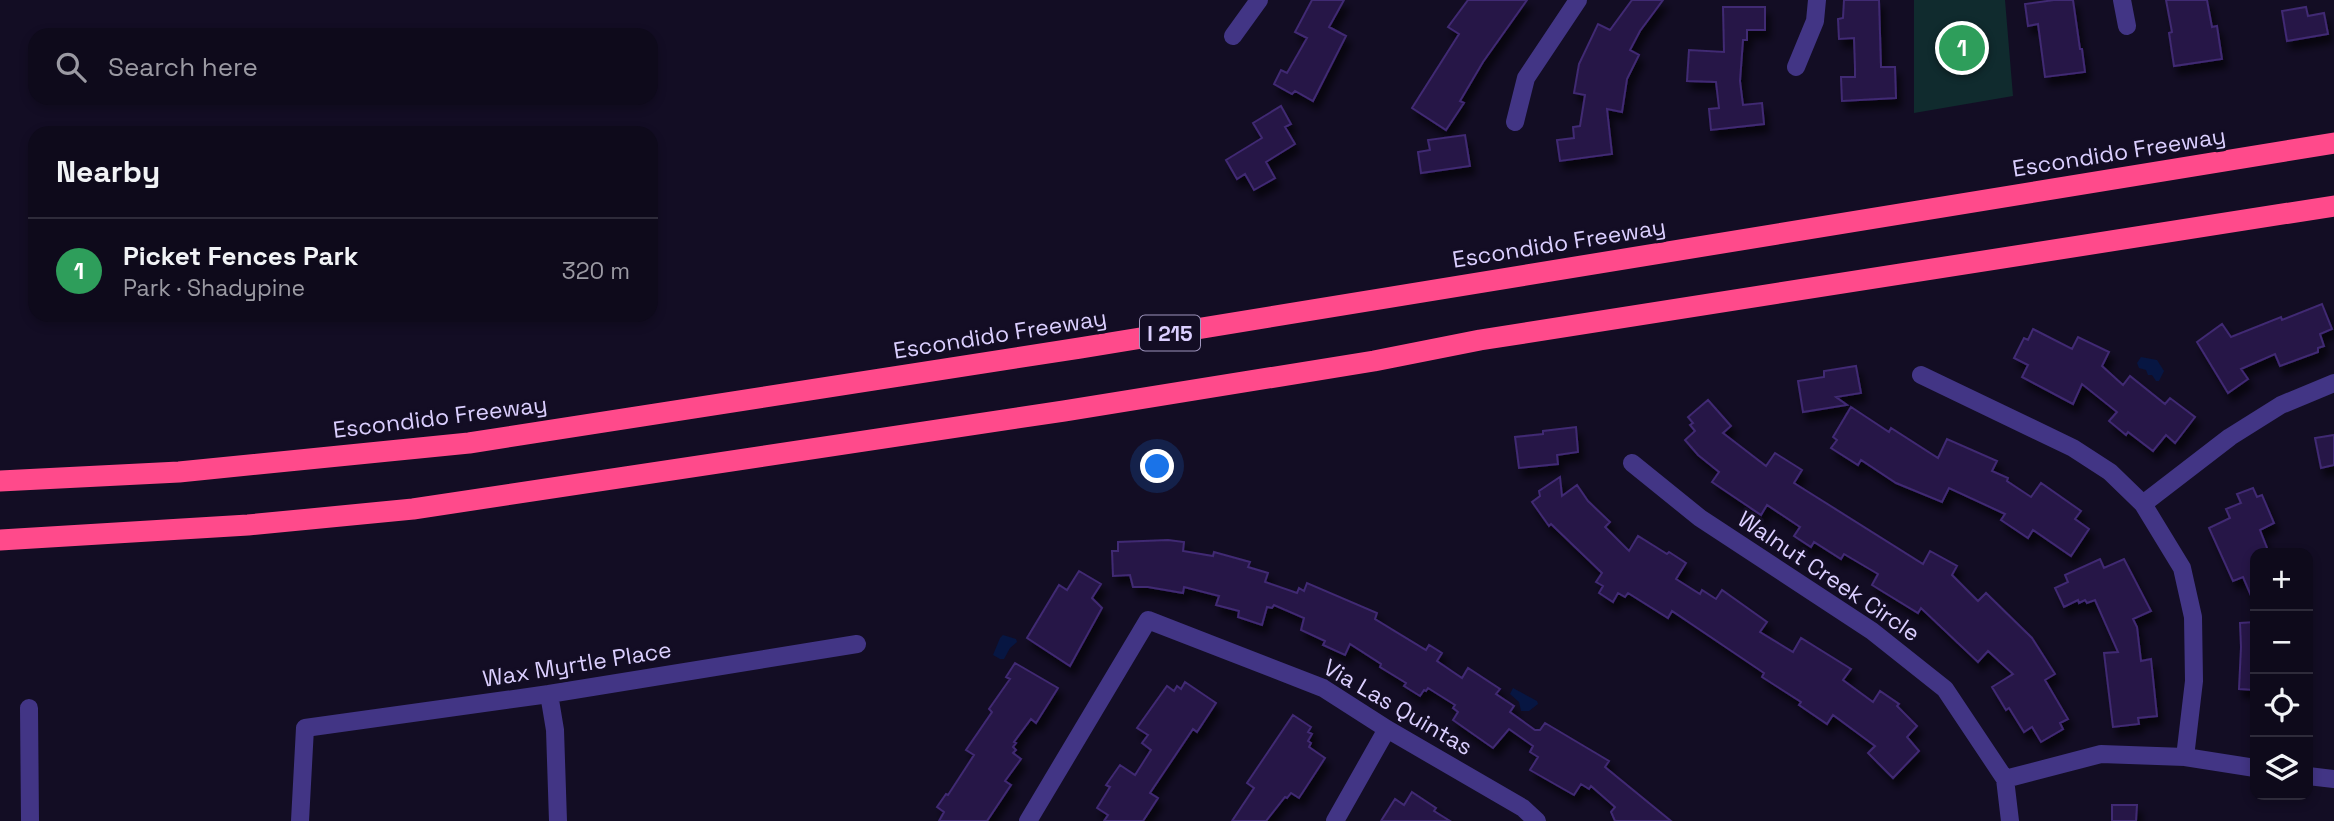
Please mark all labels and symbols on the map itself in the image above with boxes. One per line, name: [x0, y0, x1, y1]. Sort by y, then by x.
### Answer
pin: 1: [1939, 22, 1985, 74]
street label: Escondido Freeway: [2010, 120, 2228, 184]
street label: Escondido Freeway: [1450, 211, 1668, 275]
street label: Escondido Freeway: [891, 302, 1109, 366]
road number: I 215: [1140, 316, 1200, 350]
street label: Escondido Freeway: [331, 389, 549, 445]
your location: [1140, 449, 1174, 483]
street label: Walnut Creek Circle: [1732, 504, 1926, 648]
street label: Wax Myrtle Place: [480, 634, 674, 694]
street label: Via Las Quintas: [1318, 652, 1478, 762]

